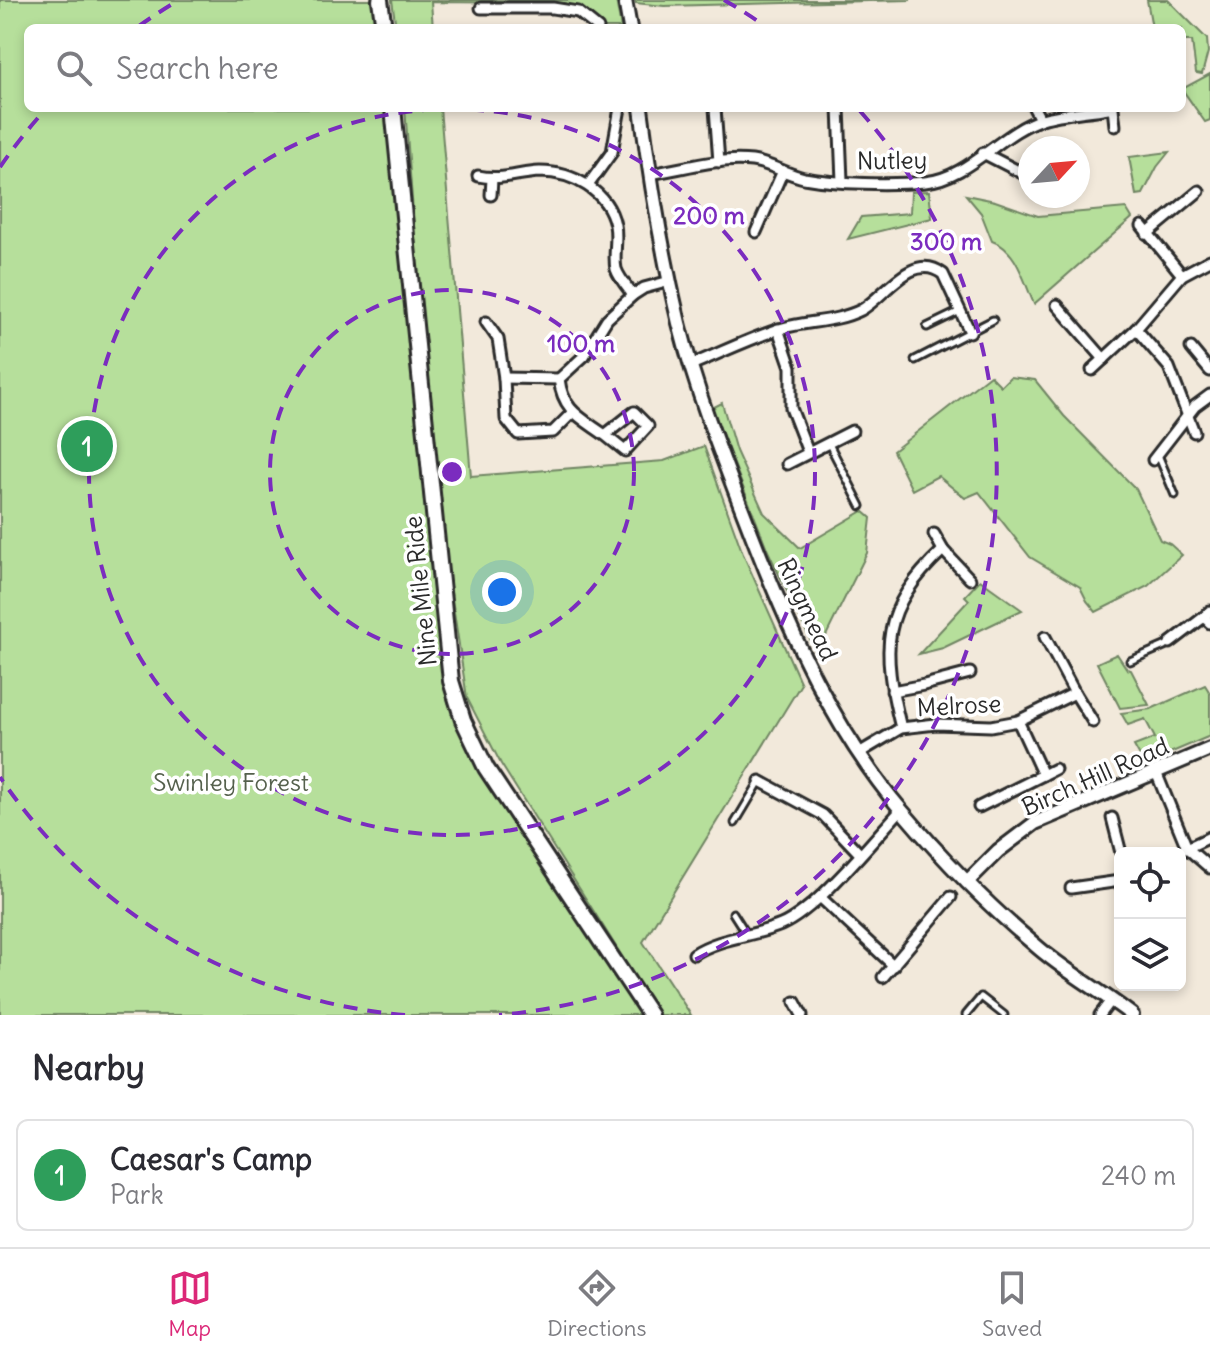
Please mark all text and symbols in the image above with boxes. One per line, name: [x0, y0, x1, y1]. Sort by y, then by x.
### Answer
search box: [24, 24, 1186, 112]
icon: search: [52, 46, 96, 90]
text: Search here: [116, 49, 279, 87]
north arrow: [1018, 136, 1090, 208]
street label: Nutley: [857, 144, 927, 176]
text: 200 m: [673, 200, 745, 230]
text: 300 m: [910, 226, 982, 256]
text: 100 m: [547, 328, 615, 358]
pin: 1: [61, 416, 113, 476]
centre of rings: [438, 458, 466, 486]
street label: Nine Mile Ride: [397, 514, 443, 668]
street label: Ringmead: [771, 553, 845, 665]
your location: [482, 572, 522, 612]
street label: Melrose: [916, 688, 1002, 722]
street label: Birch Hill Road: [1017, 730, 1173, 822]
park label: Swinley Forest: [153, 767, 309, 797]
map controls: [1114, 847, 1186, 991]
button: locate: [1114, 847, 1186, 919]
button: layers: [1114, 919, 1186, 991]
text: Nearby: [32, 1046, 145, 1089]
text: Caesar's Camp: [110, 1140, 312, 1178]
text: 1: [55, 1159, 65, 1192]
text: 240 m: [1101, 1159, 1176, 1192]
text: Park: [110, 1178, 164, 1211]
tab: Map: [168, 1266, 212, 1342]
tab: Directions: [547, 1266, 647, 1342]
tab: Saved: [982, 1266, 1042, 1342]

